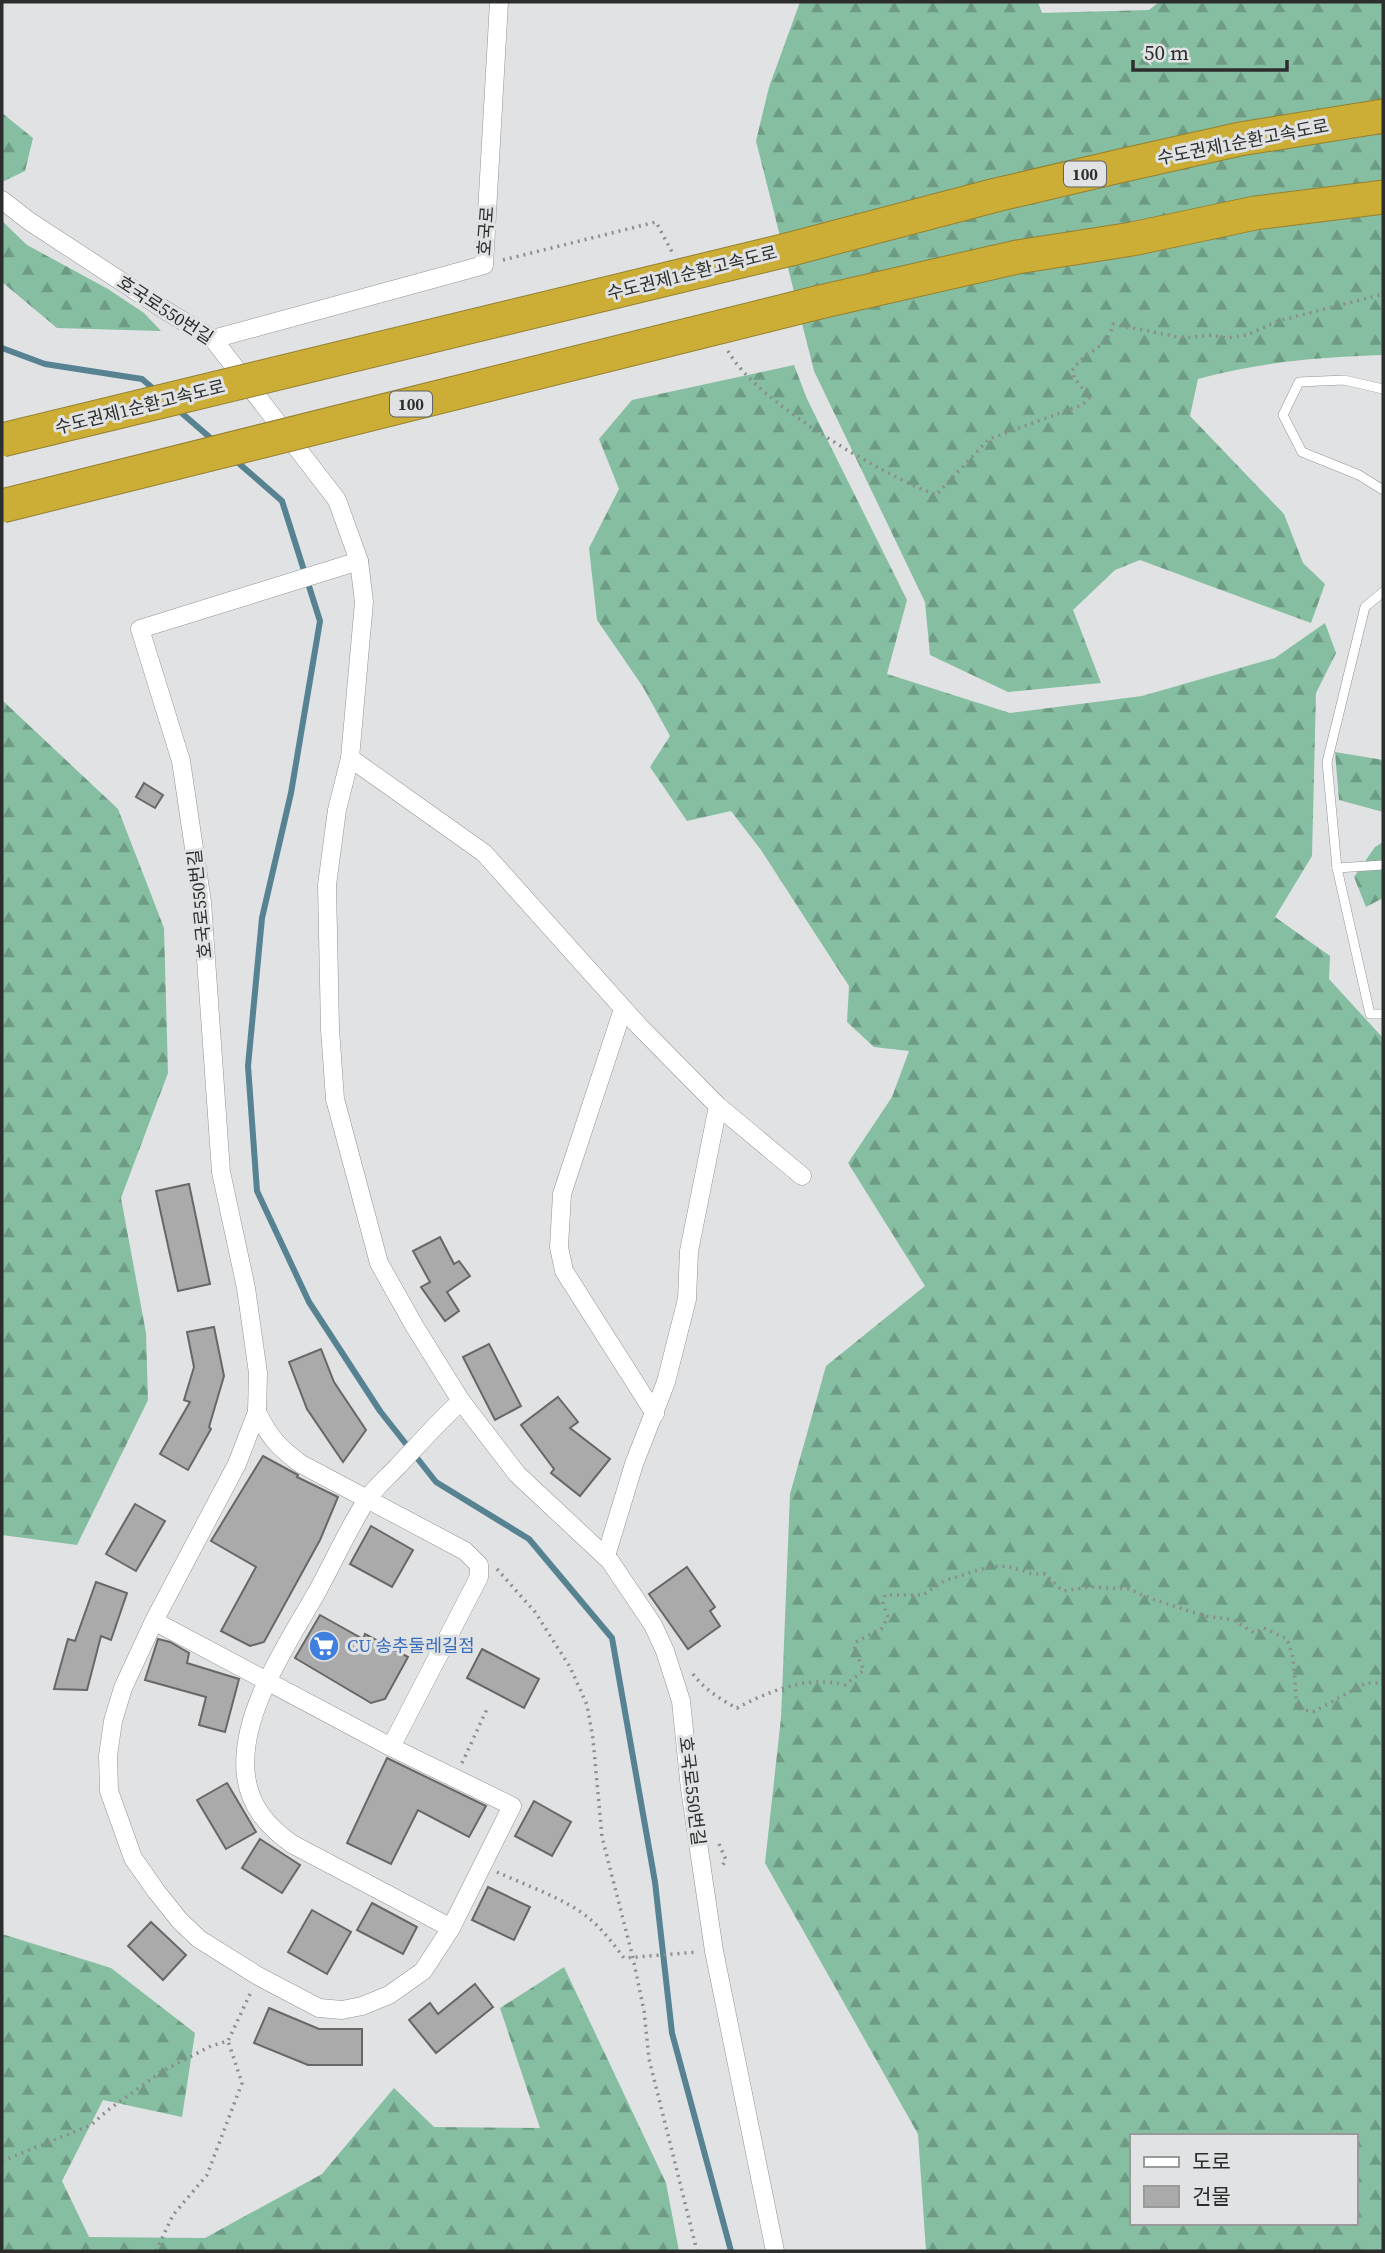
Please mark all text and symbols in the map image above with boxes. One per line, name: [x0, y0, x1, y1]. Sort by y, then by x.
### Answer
scale bar: [1133, 28, 1287, 72]
text: 50 m: [1144, 38, 1189, 67]
street label: 수도권제1순환고속도로: [1155, 113, 1331, 170]
road number: 100: [1064, 162, 1106, 186]
street label: 호국로: [471, 205, 500, 257]
street label: 수도권제1순환고속도로: [604, 239, 780, 306]
street label: 호국로550번길: [112, 269, 218, 350]
street label: 수도권제1순환고속도로: [52, 373, 228, 440]
road number: 100: [390, 392, 432, 416]
street label: 호국로550번길: [181, 848, 218, 960]
supermarket icon: CU 송추둘레길점: [307, 1629, 341, 1663]
place label: CU 송추둘레길점: [347, 1633, 475, 1658]
street label: 호국로550번길: [673, 1735, 712, 1847]
legend: [1130, 2134, 1357, 2225]
text: 도로: [1192, 2147, 1231, 2176]
text: 건물: [1192, 2182, 1231, 2211]

